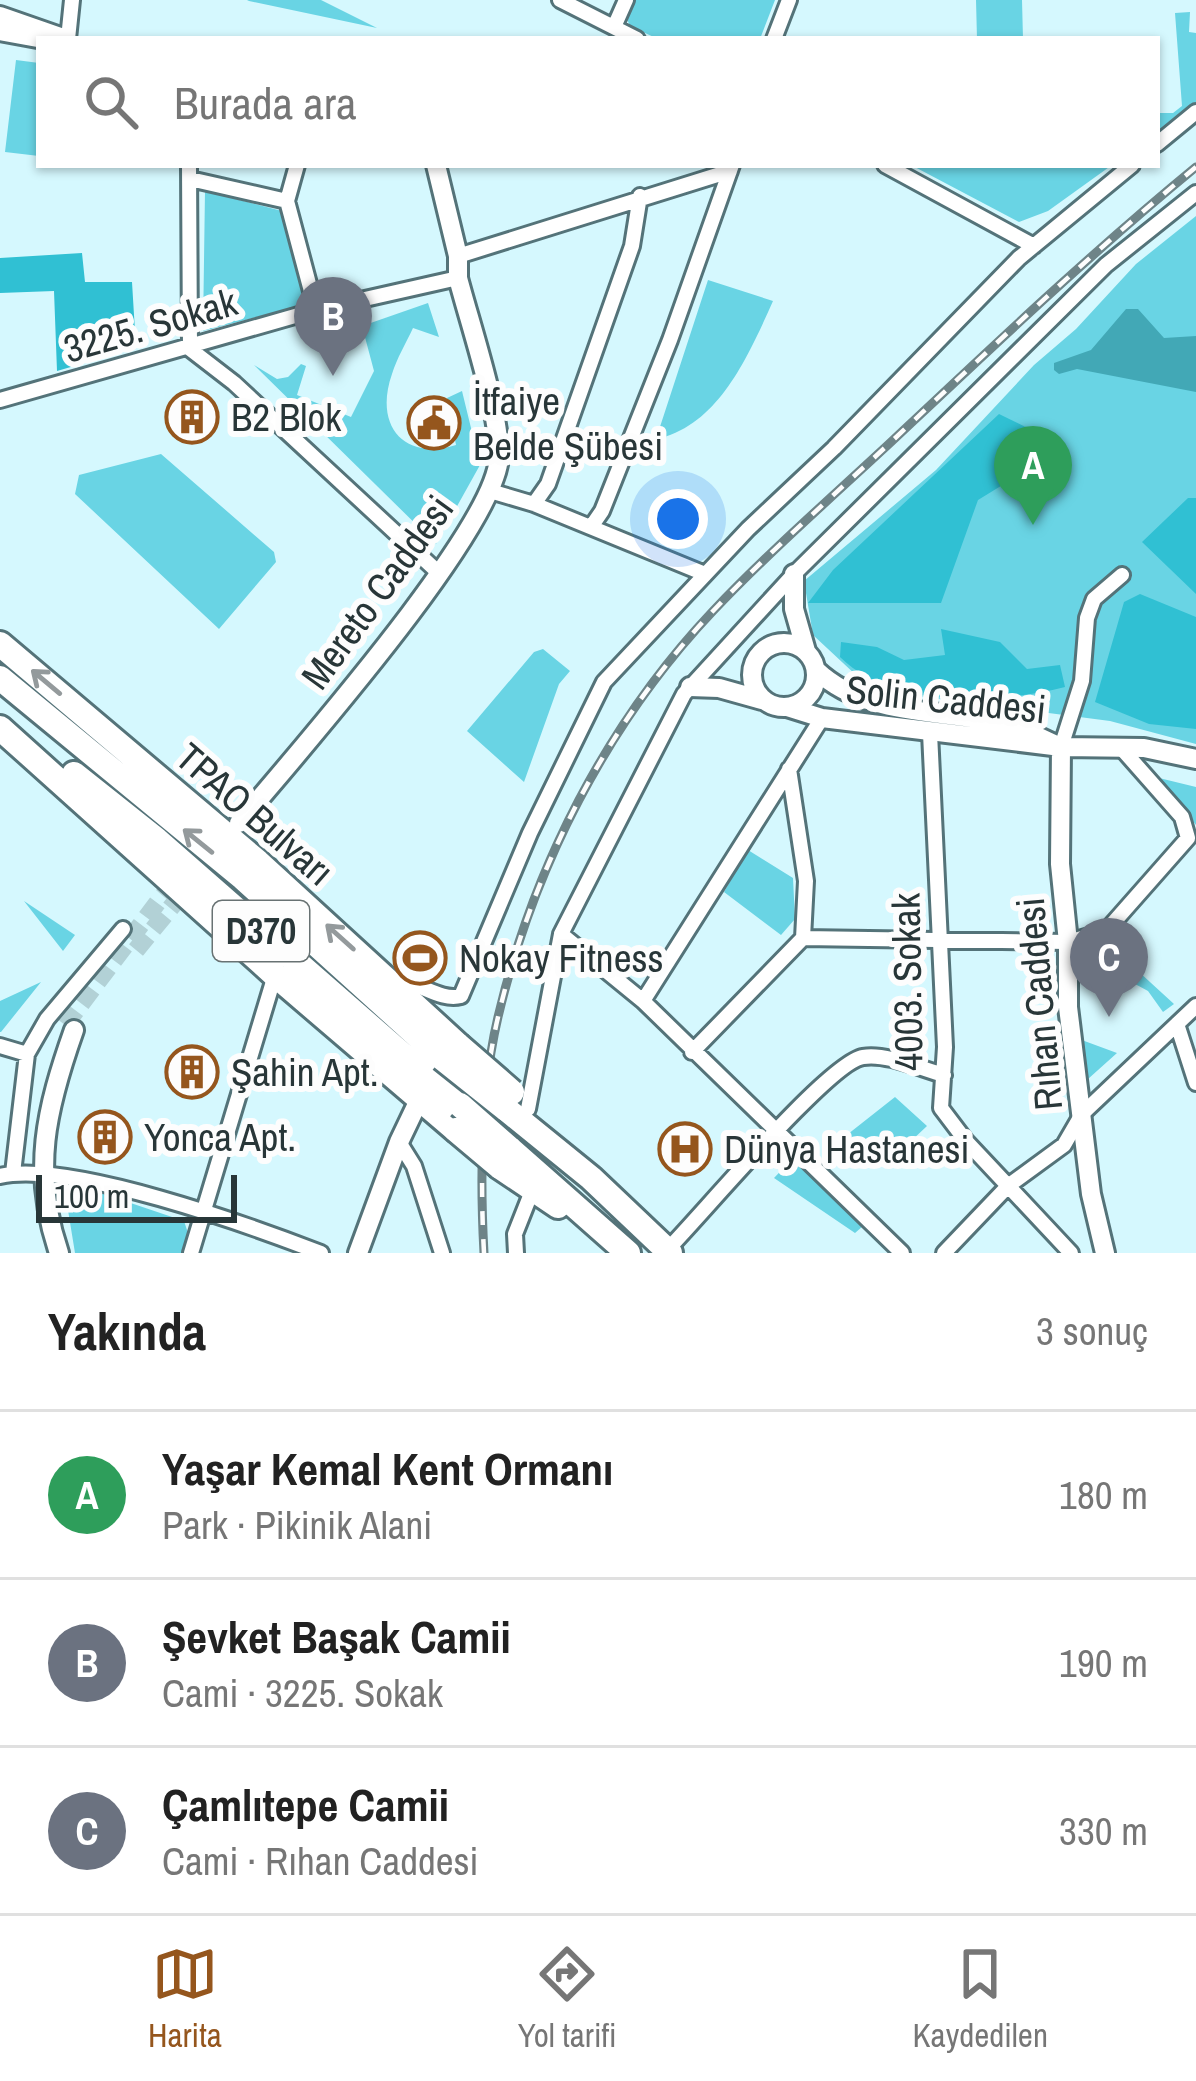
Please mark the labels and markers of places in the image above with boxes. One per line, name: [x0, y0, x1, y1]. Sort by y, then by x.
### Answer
pin: B: [294, 277, 372, 376]
place label: İtfaiye Belde Şübesi: [473, 375, 663, 472]
building icon: B2 Blok: [164, 389, 220, 445]
place label: B2 Blok: [231, 391, 342, 443]
public building icon: İtfaiye Belde Şübesi: [406, 395, 462, 451]
pin: A: [994, 426, 1072, 525]
pin: C: [1070, 918, 1148, 1017]
sports icon: Nokay Fitness: [392, 930, 448, 986]
place label: Nokay Fitness: [459, 932, 663, 984]
building icon: Şahin Apt.: [164, 1044, 220, 1100]
place label: Şahin Apt.: [231, 1046, 379, 1098]
building icon: Yonca Apt.: [77, 1109, 133, 1165]
place label: Yonca Apt.: [144, 1111, 296, 1163]
hospital icon: Dünya Hastanesi: [657, 1121, 713, 1177]
place label: Dünya Hastanesi: [724, 1123, 969, 1175]

